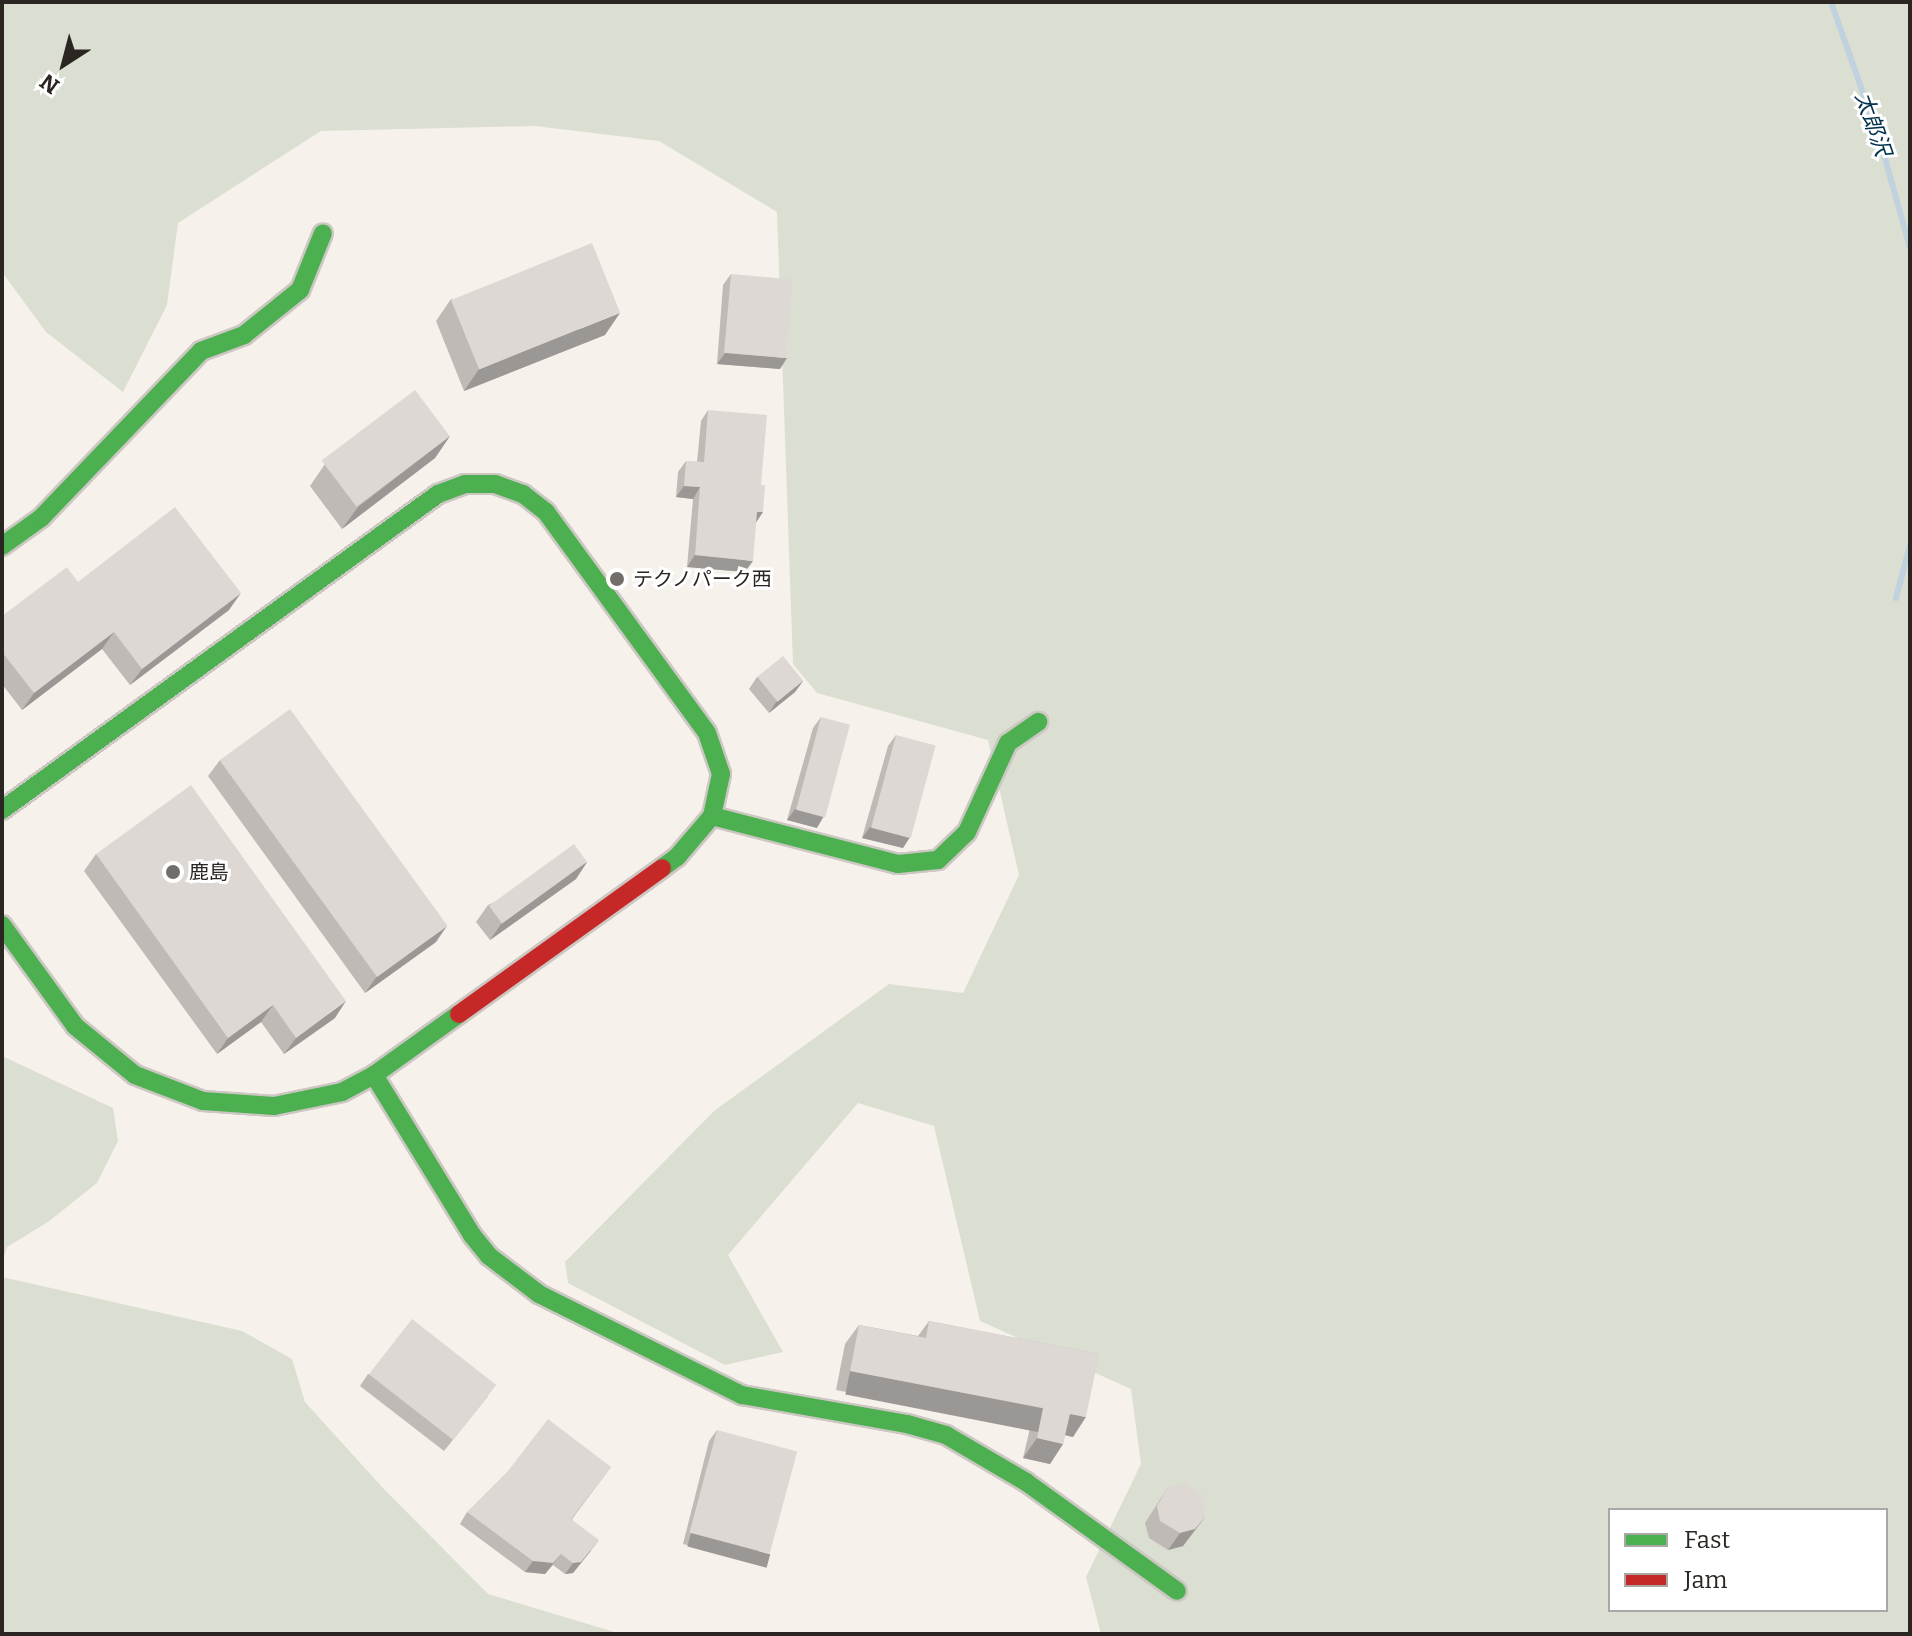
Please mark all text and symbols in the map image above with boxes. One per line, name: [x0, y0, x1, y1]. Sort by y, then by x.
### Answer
north arrow: [24, 24, 104, 104]
text: N: [35, 68, 64, 100]
water label: 太郎沢: [1850, 89, 1896, 159]
place label: テクノパーク西: [633, 567, 773, 591]
marker: テクノパーク西: [608, 570, 626, 588]
place label: 鹿島: [189, 860, 229, 884]
marker: 鹿島: [164, 863, 182, 881]
legend: [1608, 1508, 1888, 1612]
text: Fast: [1684, 1526, 1730, 1554]
text: Jam: [1684, 1566, 1727, 1594]

